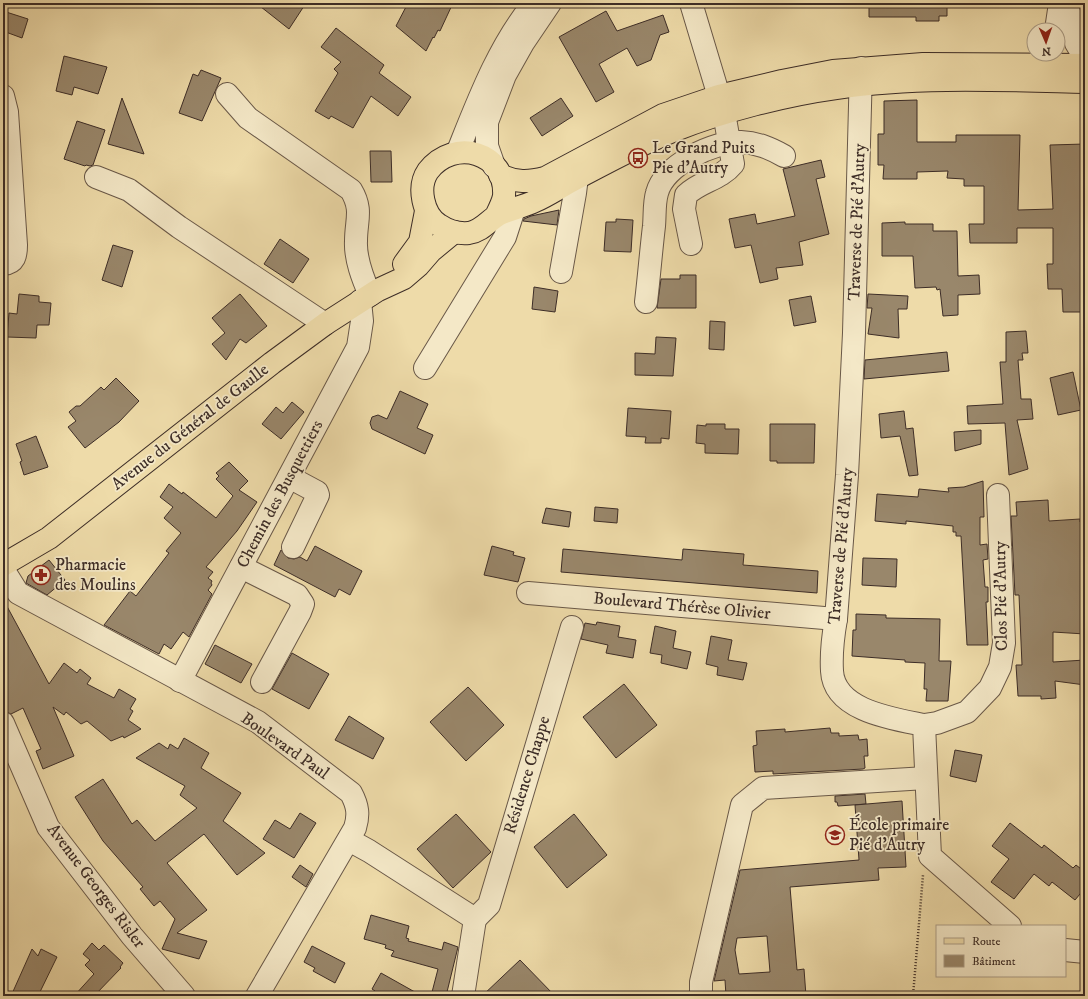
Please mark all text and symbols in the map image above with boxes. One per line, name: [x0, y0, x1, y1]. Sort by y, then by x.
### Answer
north arrow: [1026, 22, 1066, 62]
text: N: [1042, 44, 1051, 58]
place label: Le Grand Puits Pie d'Autry: [652, 137, 755, 179]
street label: Traverse de Pié d'Autry: [843, 142, 871, 301]
bus stop icon: Le Grand Puits Pie d'Autry: [627, 147, 649, 169]
street label: Avenue du Général de Gaulle: [107, 359, 273, 495]
street label: Chemin des Busquettiers: [232, 416, 328, 572]
street label: Traverse de Pié d'Autry: [823, 466, 859, 625]
street label: Clos Pié d'Autry: [989, 540, 1013, 651]
place label: Pharmacie des Moulins: [55, 554, 136, 596]
pharmacy icon: Pharmacie des Moulins: [30, 564, 52, 586]
street label: Boulevard Thérèse Olivier: [593, 587, 772, 625]
street label: Boulevard Paul: [237, 707, 333, 785]
street label: Résidence Chappe: [499, 713, 555, 837]
place label: École primaire Pié d'Autry: [849, 814, 949, 856]
street label: Avenue Georges Risler: [42, 819, 150, 953]
school or university icon: École primaire Pié d'Autry: [824, 824, 846, 846]
legend: [936, 925, 1066, 977]
text: Route: [972, 934, 1000, 949]
text: Bâtiment: [972, 954, 1016, 969]

